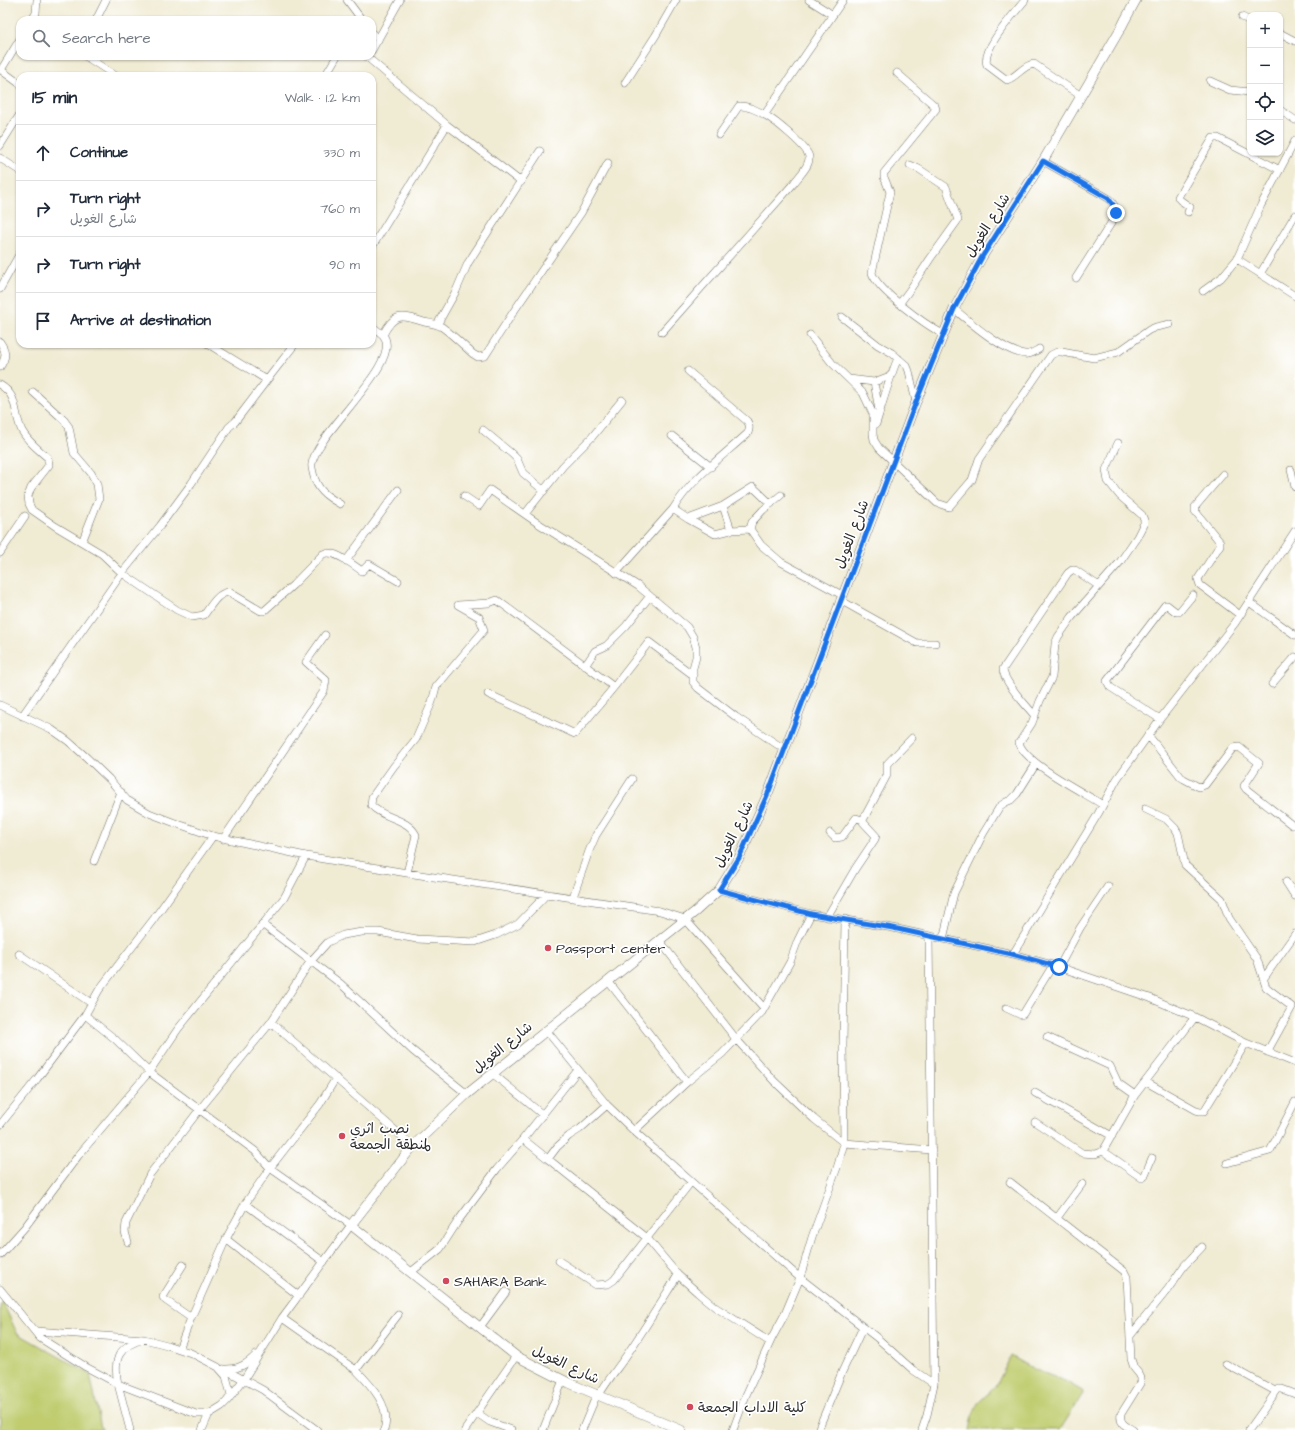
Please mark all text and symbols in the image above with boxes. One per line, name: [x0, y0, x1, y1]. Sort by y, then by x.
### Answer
map controls: [1247, 12, 1283, 156]
button: +: [1247, 12, 1283, 48]
search box: [16, 16, 376, 60]
icon: search: [30, 27, 52, 49]
text: Search here: [62, 28, 151, 49]
button: −: [1247, 48, 1283, 84]
button: locate: [1247, 84, 1283, 120]
text: 15 min: [32, 86, 77, 110]
text: Walk · 1.2 km: [285, 89, 360, 107]
button: layers: [1247, 120, 1283, 156]
icon: ahead: [32, 142, 54, 164]
text: Continue: [70, 142, 128, 163]
text: 330 m: [323, 144, 360, 162]
text: Turn right: [70, 188, 141, 209]
street label: شارع الغويل: [960, 190, 1015, 261]
icon: right: [32, 198, 54, 220]
text: 760 m: [320, 200, 360, 218]
route end: [1107, 204, 1125, 222]
text: شارع الغويل: [70, 210, 137, 228]
icon: right: [32, 254, 54, 276]
text: Turn right: [70, 254, 141, 275]
text: 90 m: [329, 256, 360, 274]
icon: arrive: [32, 310, 54, 332]
text: Arrive at destination: [70, 310, 211, 331]
street label: شارع الغويل: [830, 497, 874, 572]
street label: شارع الغويل: [709, 798, 759, 871]
place label: Passport center: [556, 939, 665, 959]
marker: Passport center: [543, 943, 553, 953]
route start: [1050, 958, 1068, 976]
street label: شارع الغويل: [468, 1017, 537, 1078]
place label: نصب اثري لمنطقة الجمعة: [350, 1119, 431, 1155]
marker: نصب اثري لمنطقة الجمعة: [337, 1131, 347, 1141]
place label: SAHARA Bank: [454, 1272, 547, 1292]
marker: SAHARA Bank: [441, 1276, 451, 1286]
street label: شارع الغويل: [529, 1341, 602, 1389]
place label: كلية اﻻداب الجمعة: [698, 1398, 806, 1418]
marker: كلية اﻻداب الجمعة: [685, 1402, 695, 1412]

